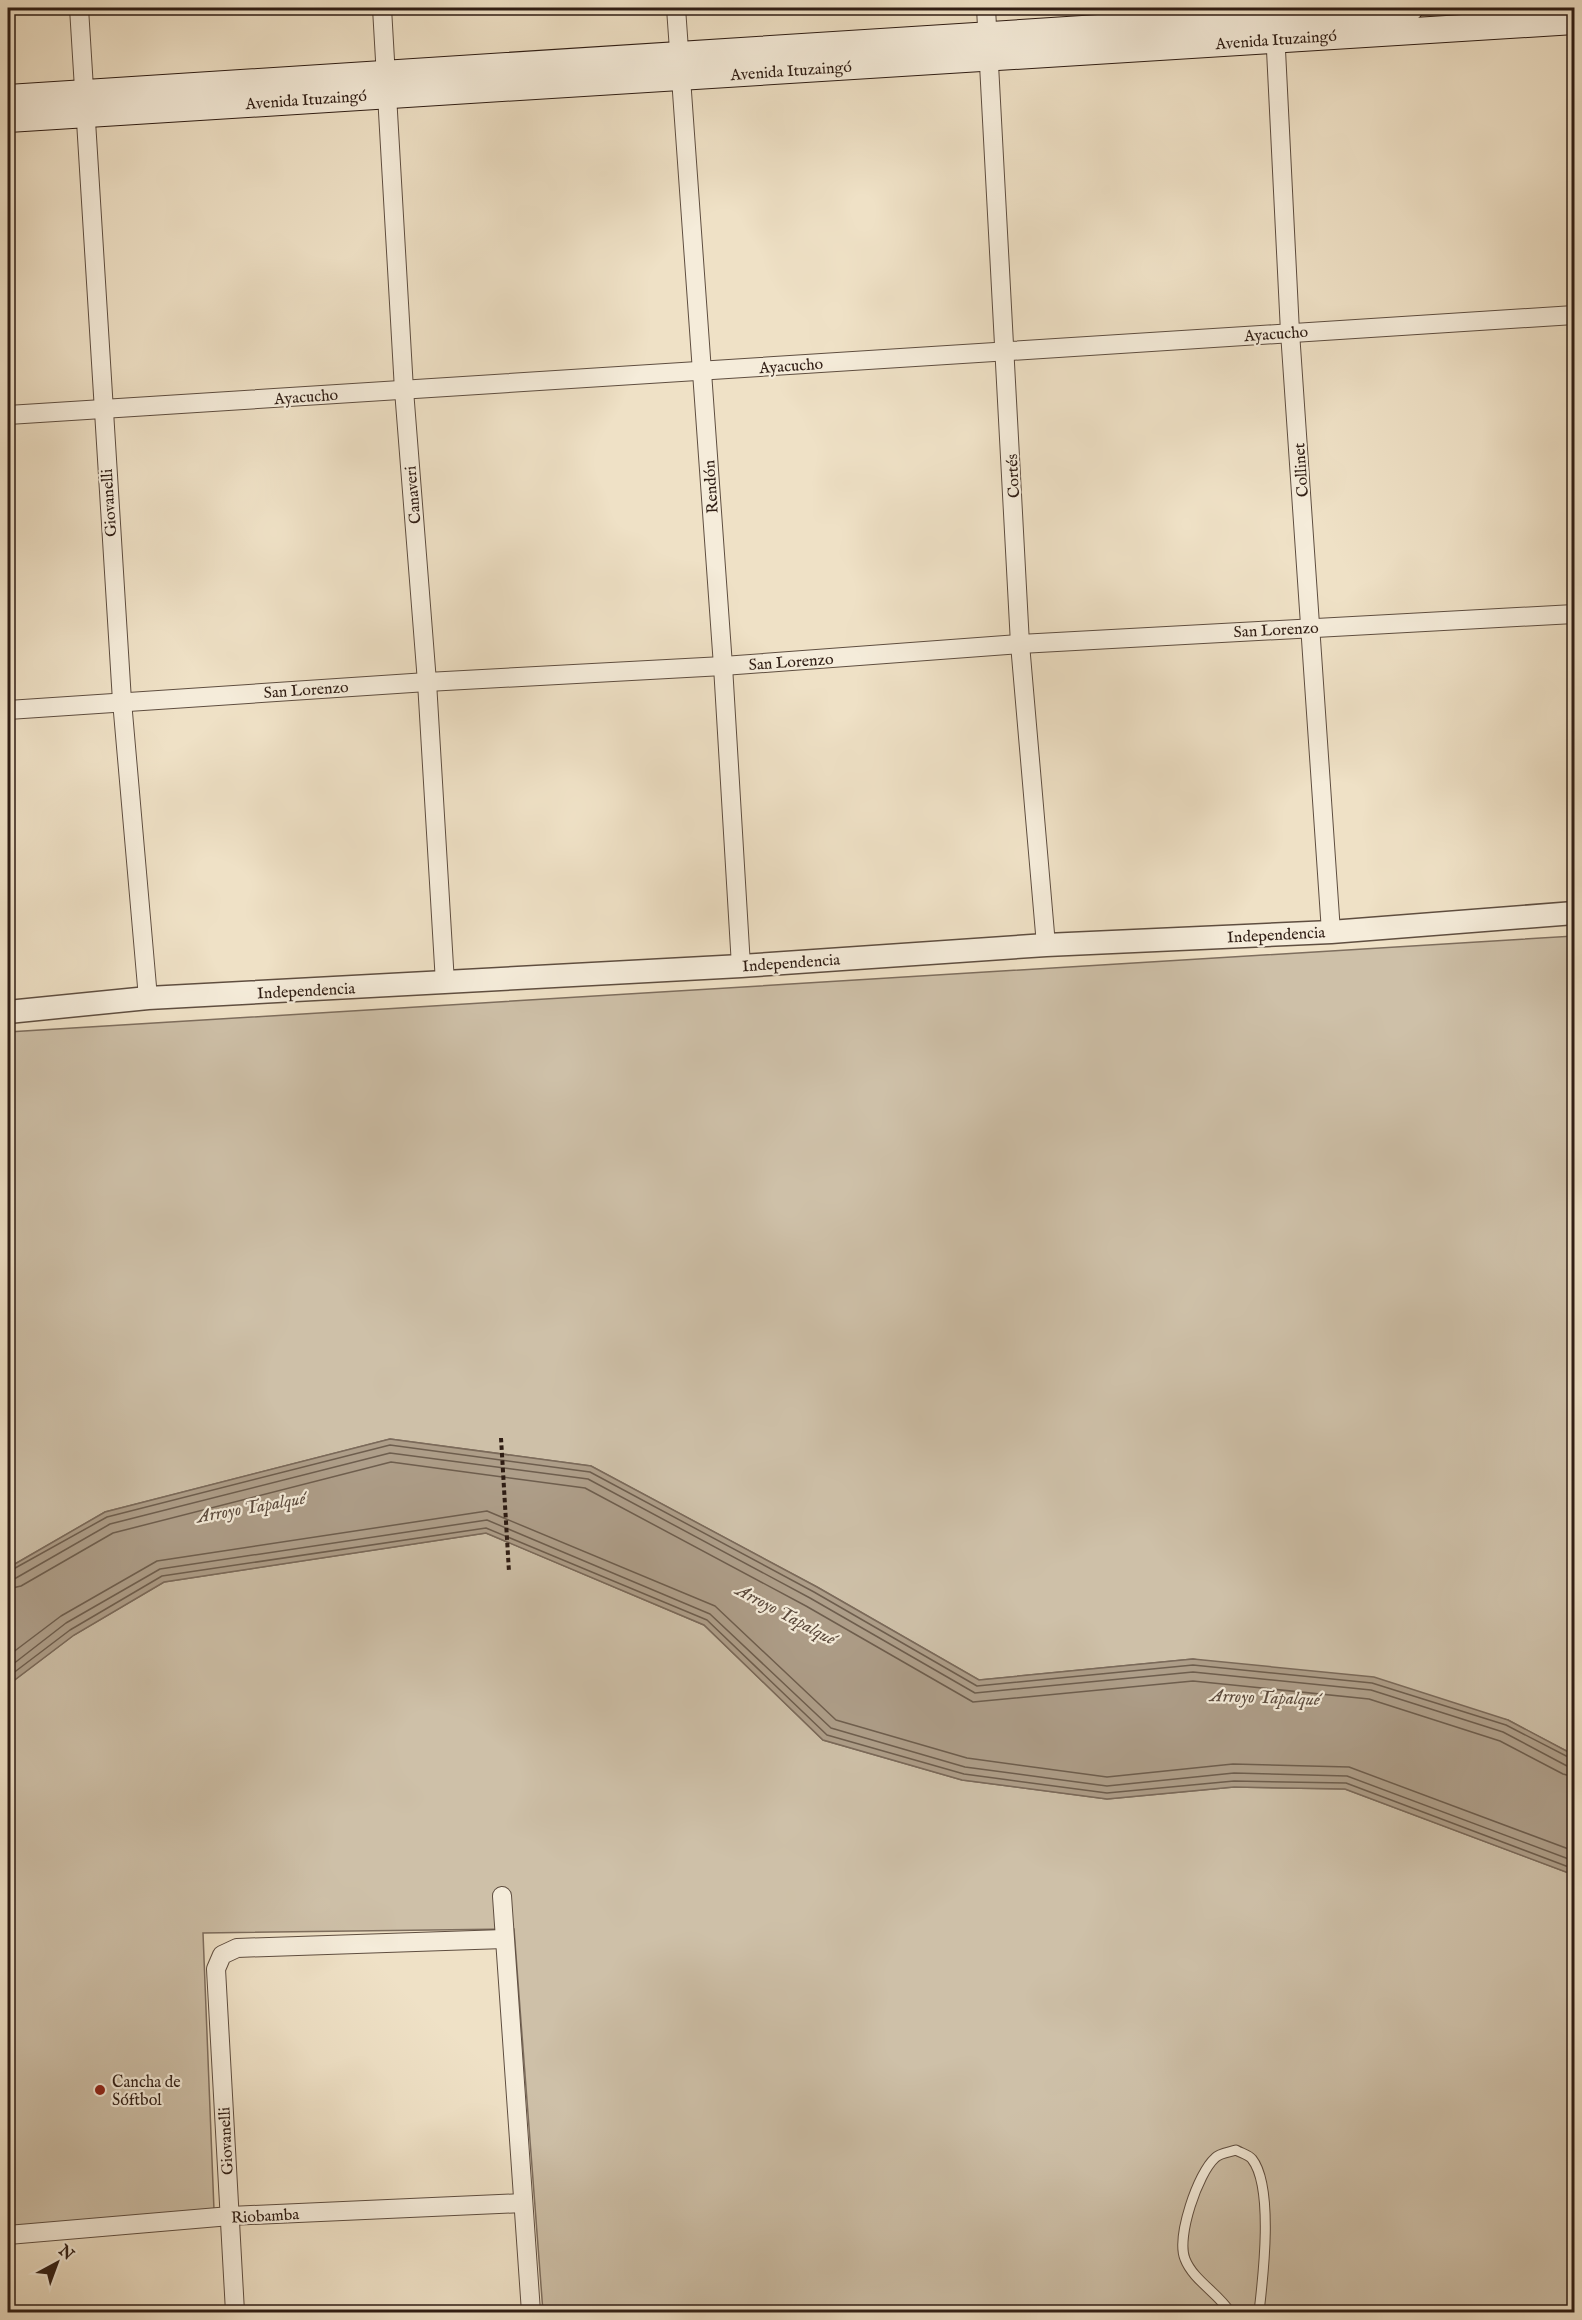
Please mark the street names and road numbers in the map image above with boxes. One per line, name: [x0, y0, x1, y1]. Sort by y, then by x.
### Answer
street label: Avenida Ituzaingó: [1214, 27, 1338, 55]
street label: Avenida Ituzaingó: [729, 58, 853, 86]
street label: Avenida Ituzaingó: [244, 87, 368, 115]
street label: Ayacucho: [1242, 323, 1309, 347]
street label: Ayacucho: [757, 355, 824, 379]
street label: Ayacucho: [272, 386, 339, 410]
street label: Collinet: [1290, 442, 1314, 498]
street label: Cortés: [1003, 453, 1025, 499]
street label: Rendón: [700, 459, 724, 514]
street label: Canaveri: [401, 465, 426, 525]
street label: Giovanelli: [98, 468, 122, 538]
street label: San Lorenzo: [1233, 619, 1319, 643]
street label: San Lorenzo: [748, 650, 835, 676]
street label: San Lorenzo: [263, 678, 350, 704]
street label: Independencia: [1227, 923, 1326, 949]
street label: Independencia: [741, 951, 841, 977]
street label: Independencia: [257, 979, 356, 1005]
street label: Giovanelli: [215, 2106, 239, 2176]
street label: Riobamba: [231, 2205, 300, 2229]

